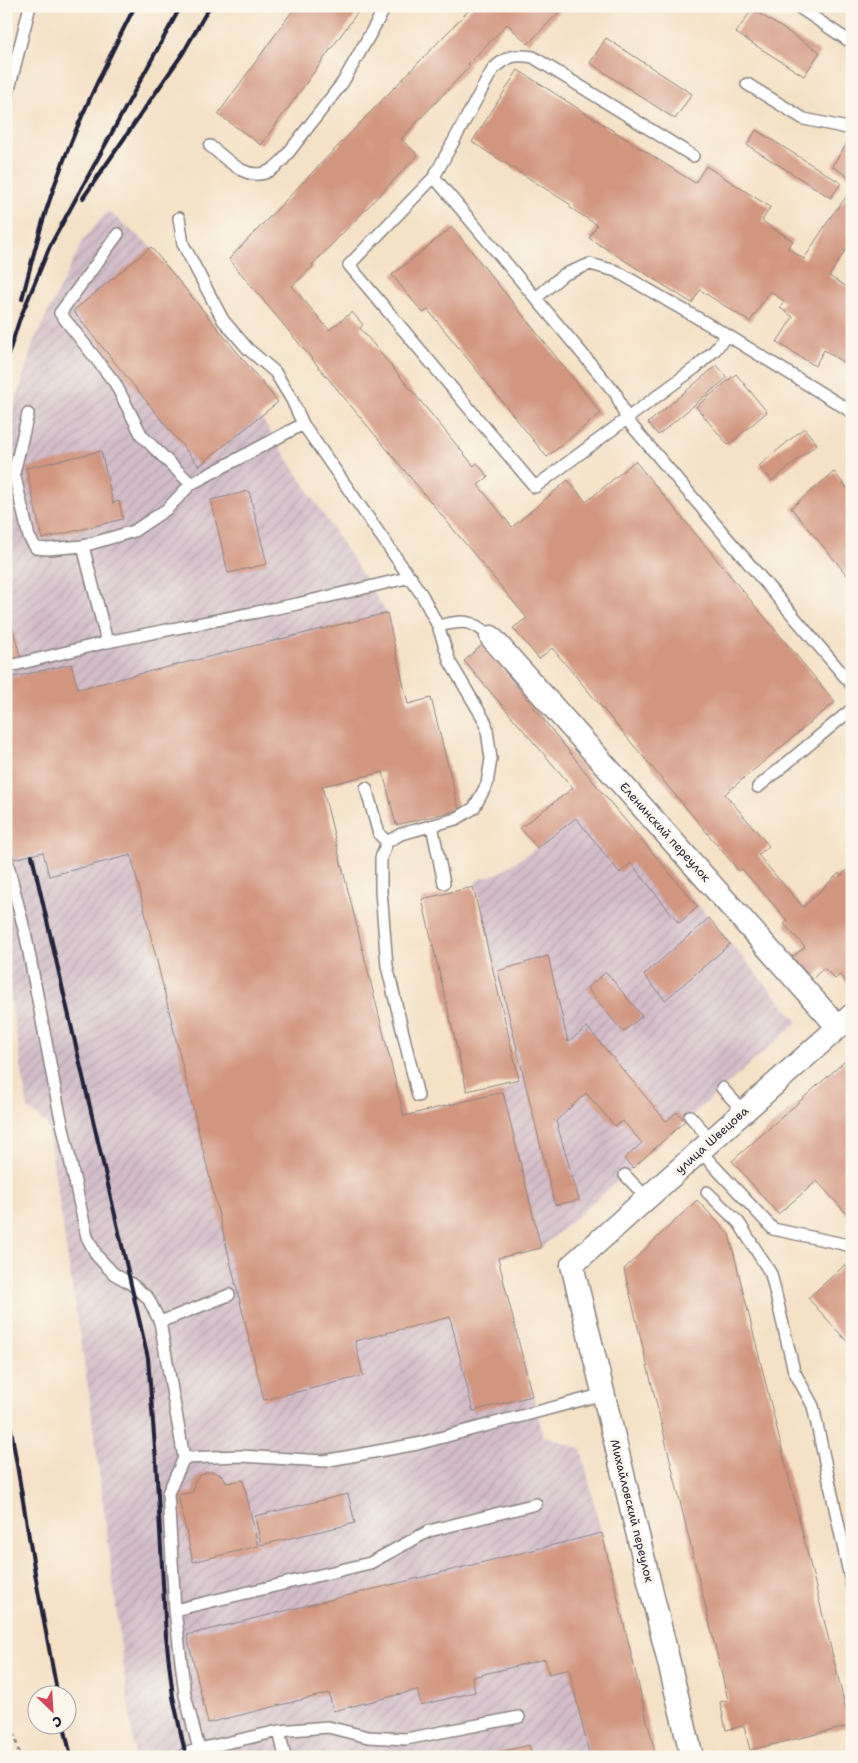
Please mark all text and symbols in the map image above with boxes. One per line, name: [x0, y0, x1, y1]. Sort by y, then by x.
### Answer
street label: Еленинский переулок: [616, 779, 714, 886]
street label: улица Швецова: [672, 1103, 752, 1177]
street label: Михайловский переулок: [606, 1438, 658, 1585]
north arrow: [28, 1686, 78, 1736]
text: С: [50, 1712, 65, 1732]

